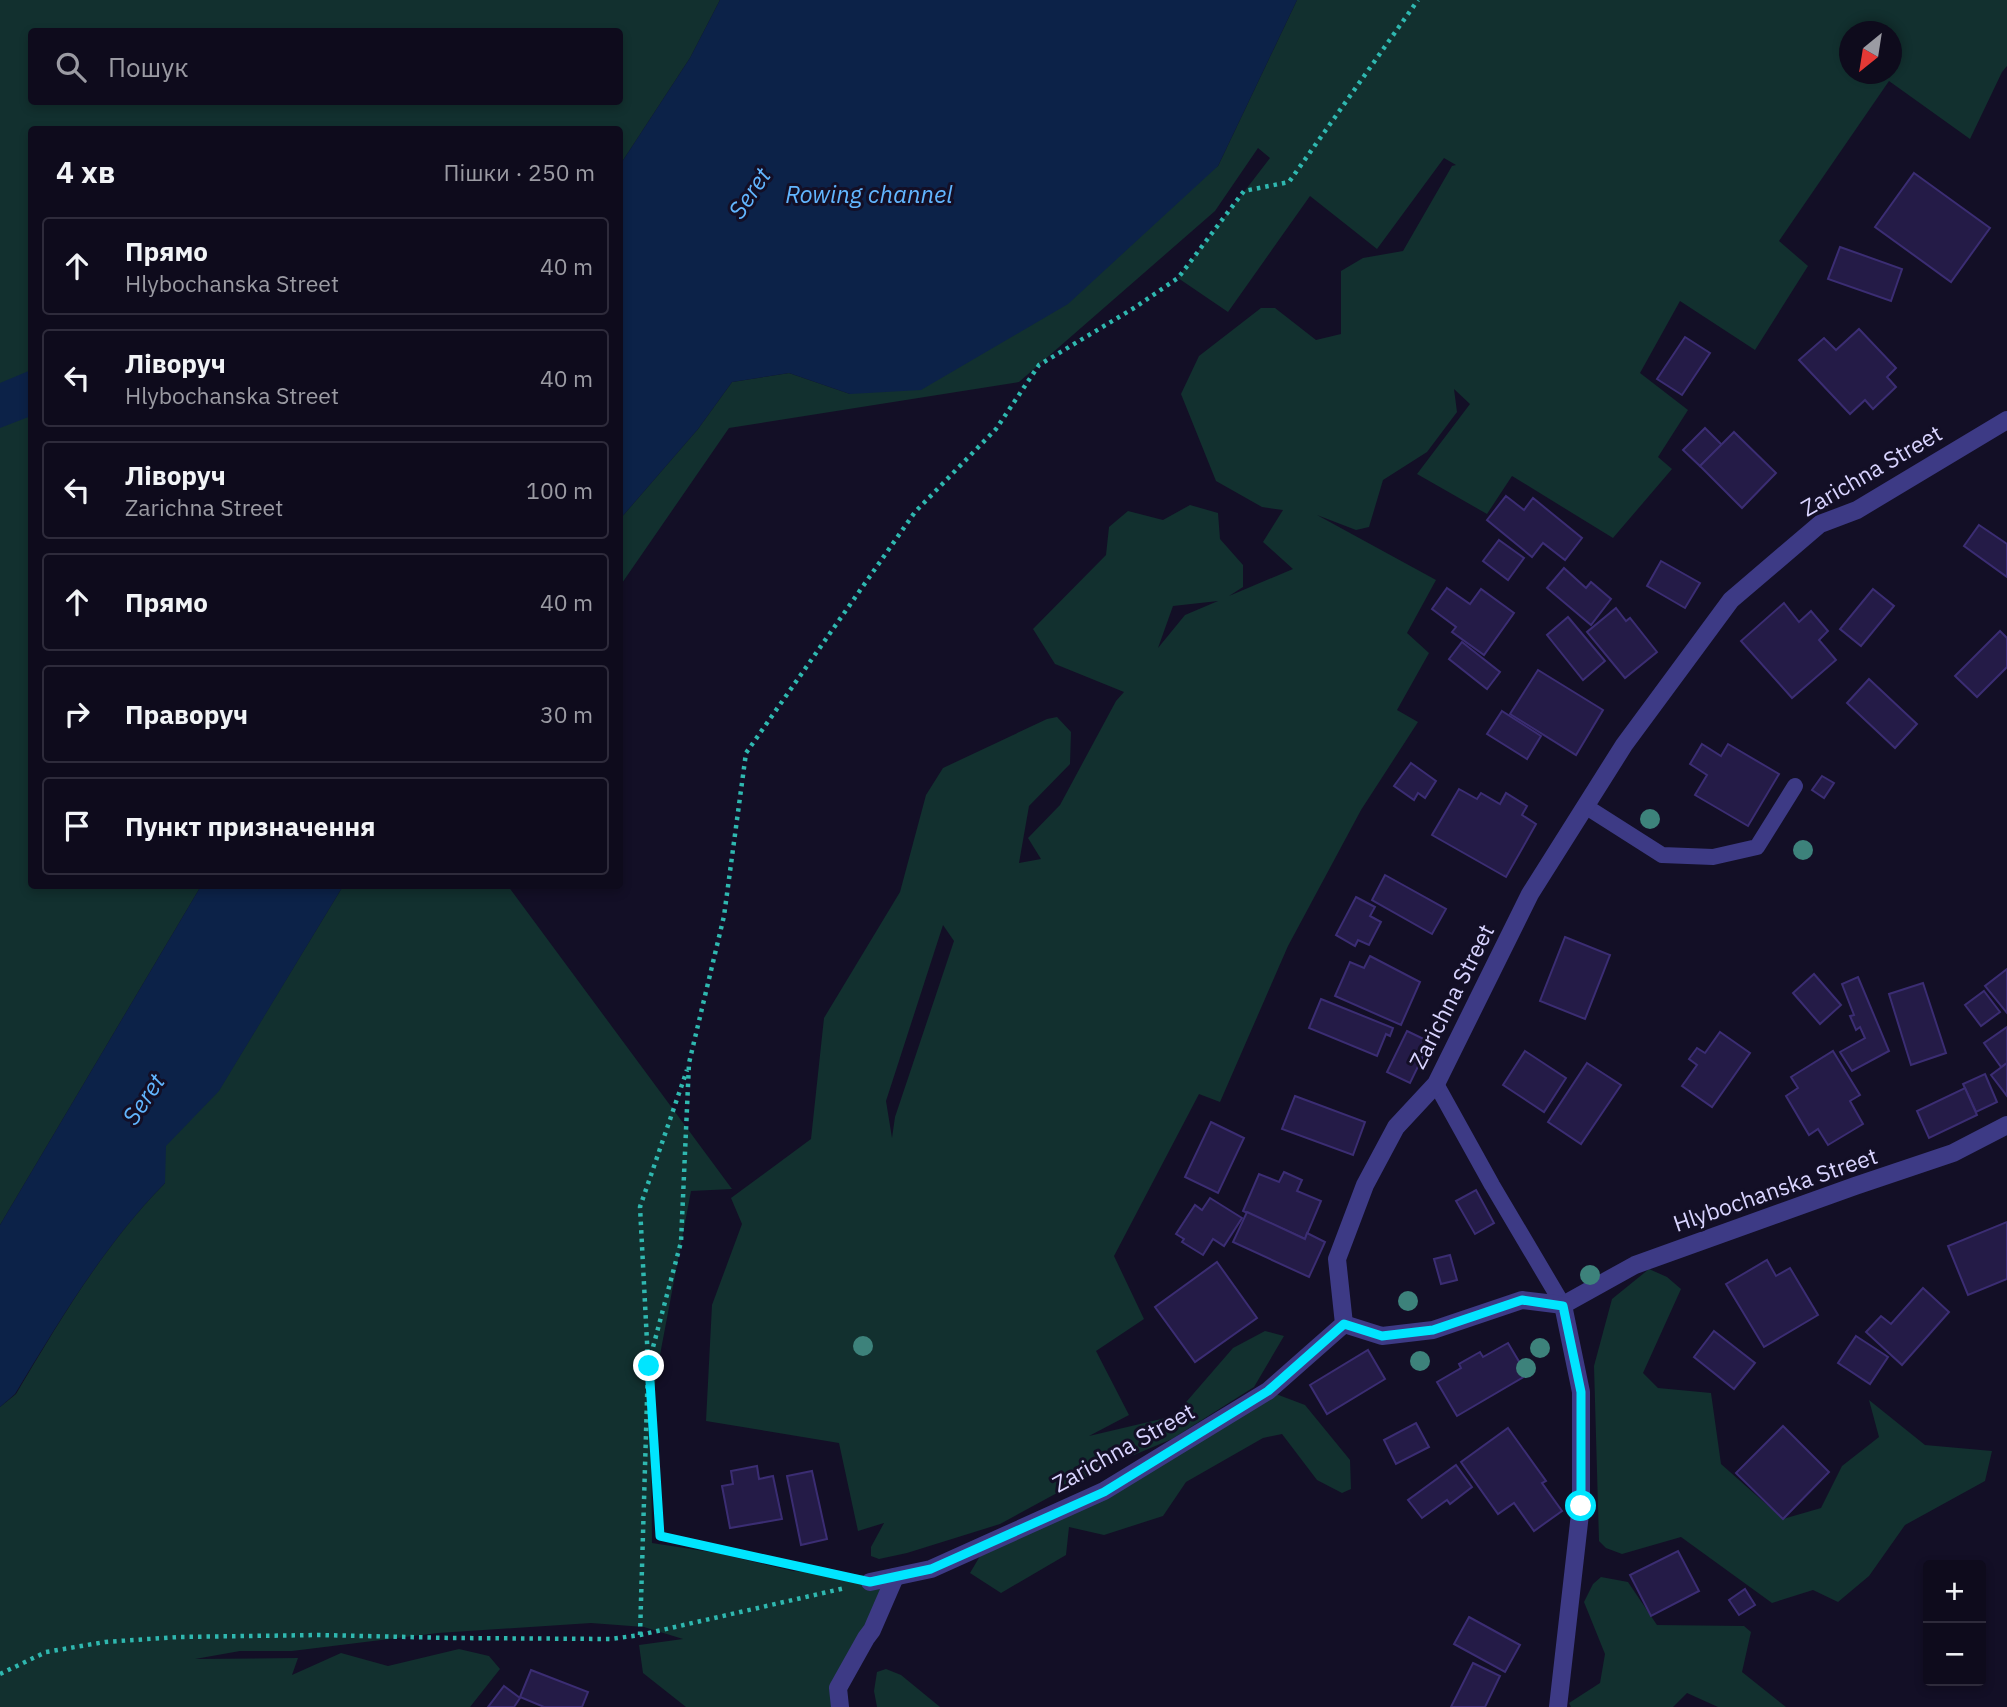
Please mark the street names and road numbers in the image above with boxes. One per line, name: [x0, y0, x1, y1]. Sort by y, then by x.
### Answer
street label: Zarichna Street: [1795, 417, 1947, 523]
street label: Zarichna Street: [1402, 919, 1500, 1073]
street label: Hlybochanska Street: [1669, 1140, 1881, 1238]
street label: Zarichna Street: [1046, 1396, 1200, 1498]

